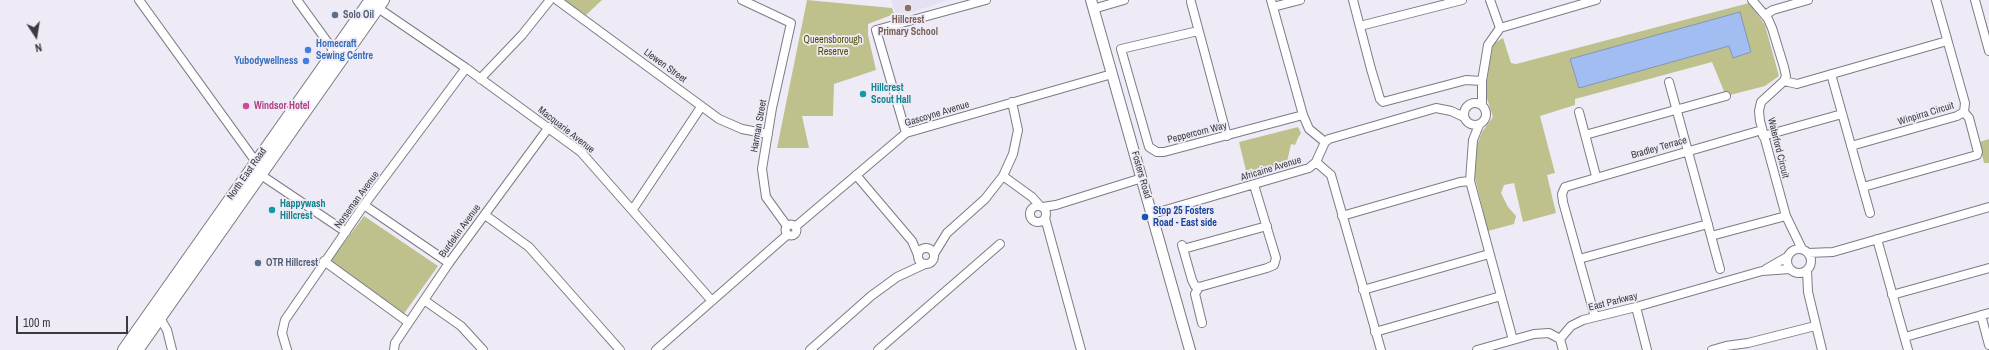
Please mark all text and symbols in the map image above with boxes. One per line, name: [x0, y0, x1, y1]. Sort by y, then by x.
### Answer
marker: Hillcrest Primary School: [903, 3, 913, 13]
place label: Solo Oil: [343, 9, 374, 21]
marker: Solo Oil: [330, 10, 340, 20]
place label: Hillcrest Primary School: [878, 14, 938, 38]
north arrow: [16, 16, 56, 56]
park label: Queensborough Reserve: [804, 34, 862, 58]
place label: Homecraft Sewing Centre: [316, 38, 373, 62]
text: N: [34, 40, 43, 55]
marker: Homecraft Sewing Centre: [303, 45, 313, 55]
street label: Llewen Street: [641, 46, 689, 86]
place label: Yubodywellness: [234, 55, 298, 67]
marker: Yubodywellness: [301, 56, 311, 66]
place label: Hillcrest Scout Hall: [871, 82, 911, 106]
marker: Hillcrest Scout Hall: [858, 89, 868, 99]
street label: Gascoyne Avenue: [903, 98, 971, 130]
street label: Harman Street: [748, 99, 770, 153]
place label: Windsor Hotel: [254, 100, 310, 112]
street label: Winpirra Circuit: [1897, 100, 1955, 128]
marker: Windsor Hotel: [241, 101, 251, 111]
street label: Macquarie Avenue: [535, 104, 597, 156]
street label: Waterford Circuit: [1765, 116, 1791, 180]
street label: Peppercorn Way: [1166, 120, 1228, 146]
street label: Bradley Terrace: [1630, 134, 1688, 162]
street label: North East Road: [225, 146, 269, 202]
street label: Fosters Road: [1129, 150, 1153, 200]
street label: Africaine Avenue: [1239, 154, 1303, 184]
street label: Norseman Avenue: [332, 169, 382, 231]
place label: Happywash Hillcrest: [280, 198, 326, 222]
street label: Burdekin Avenue: [437, 202, 483, 260]
marker: Happywash Hillcrest: [267, 205, 277, 215]
place label: Stop 25 Fosters Road - East side: [1153, 205, 1217, 228]
marker: Stop 25 Fosters Road - East side: [1140, 212, 1150, 222]
place label: OTR Hillcrest: [266, 257, 318, 269]
marker: OTR Hillcrest: [253, 258, 263, 268]
street label: East Parkway: [1587, 290, 1639, 314]
scale bar: [18, 308, 130, 334]
text: 100 m: [23, 315, 50, 331]

